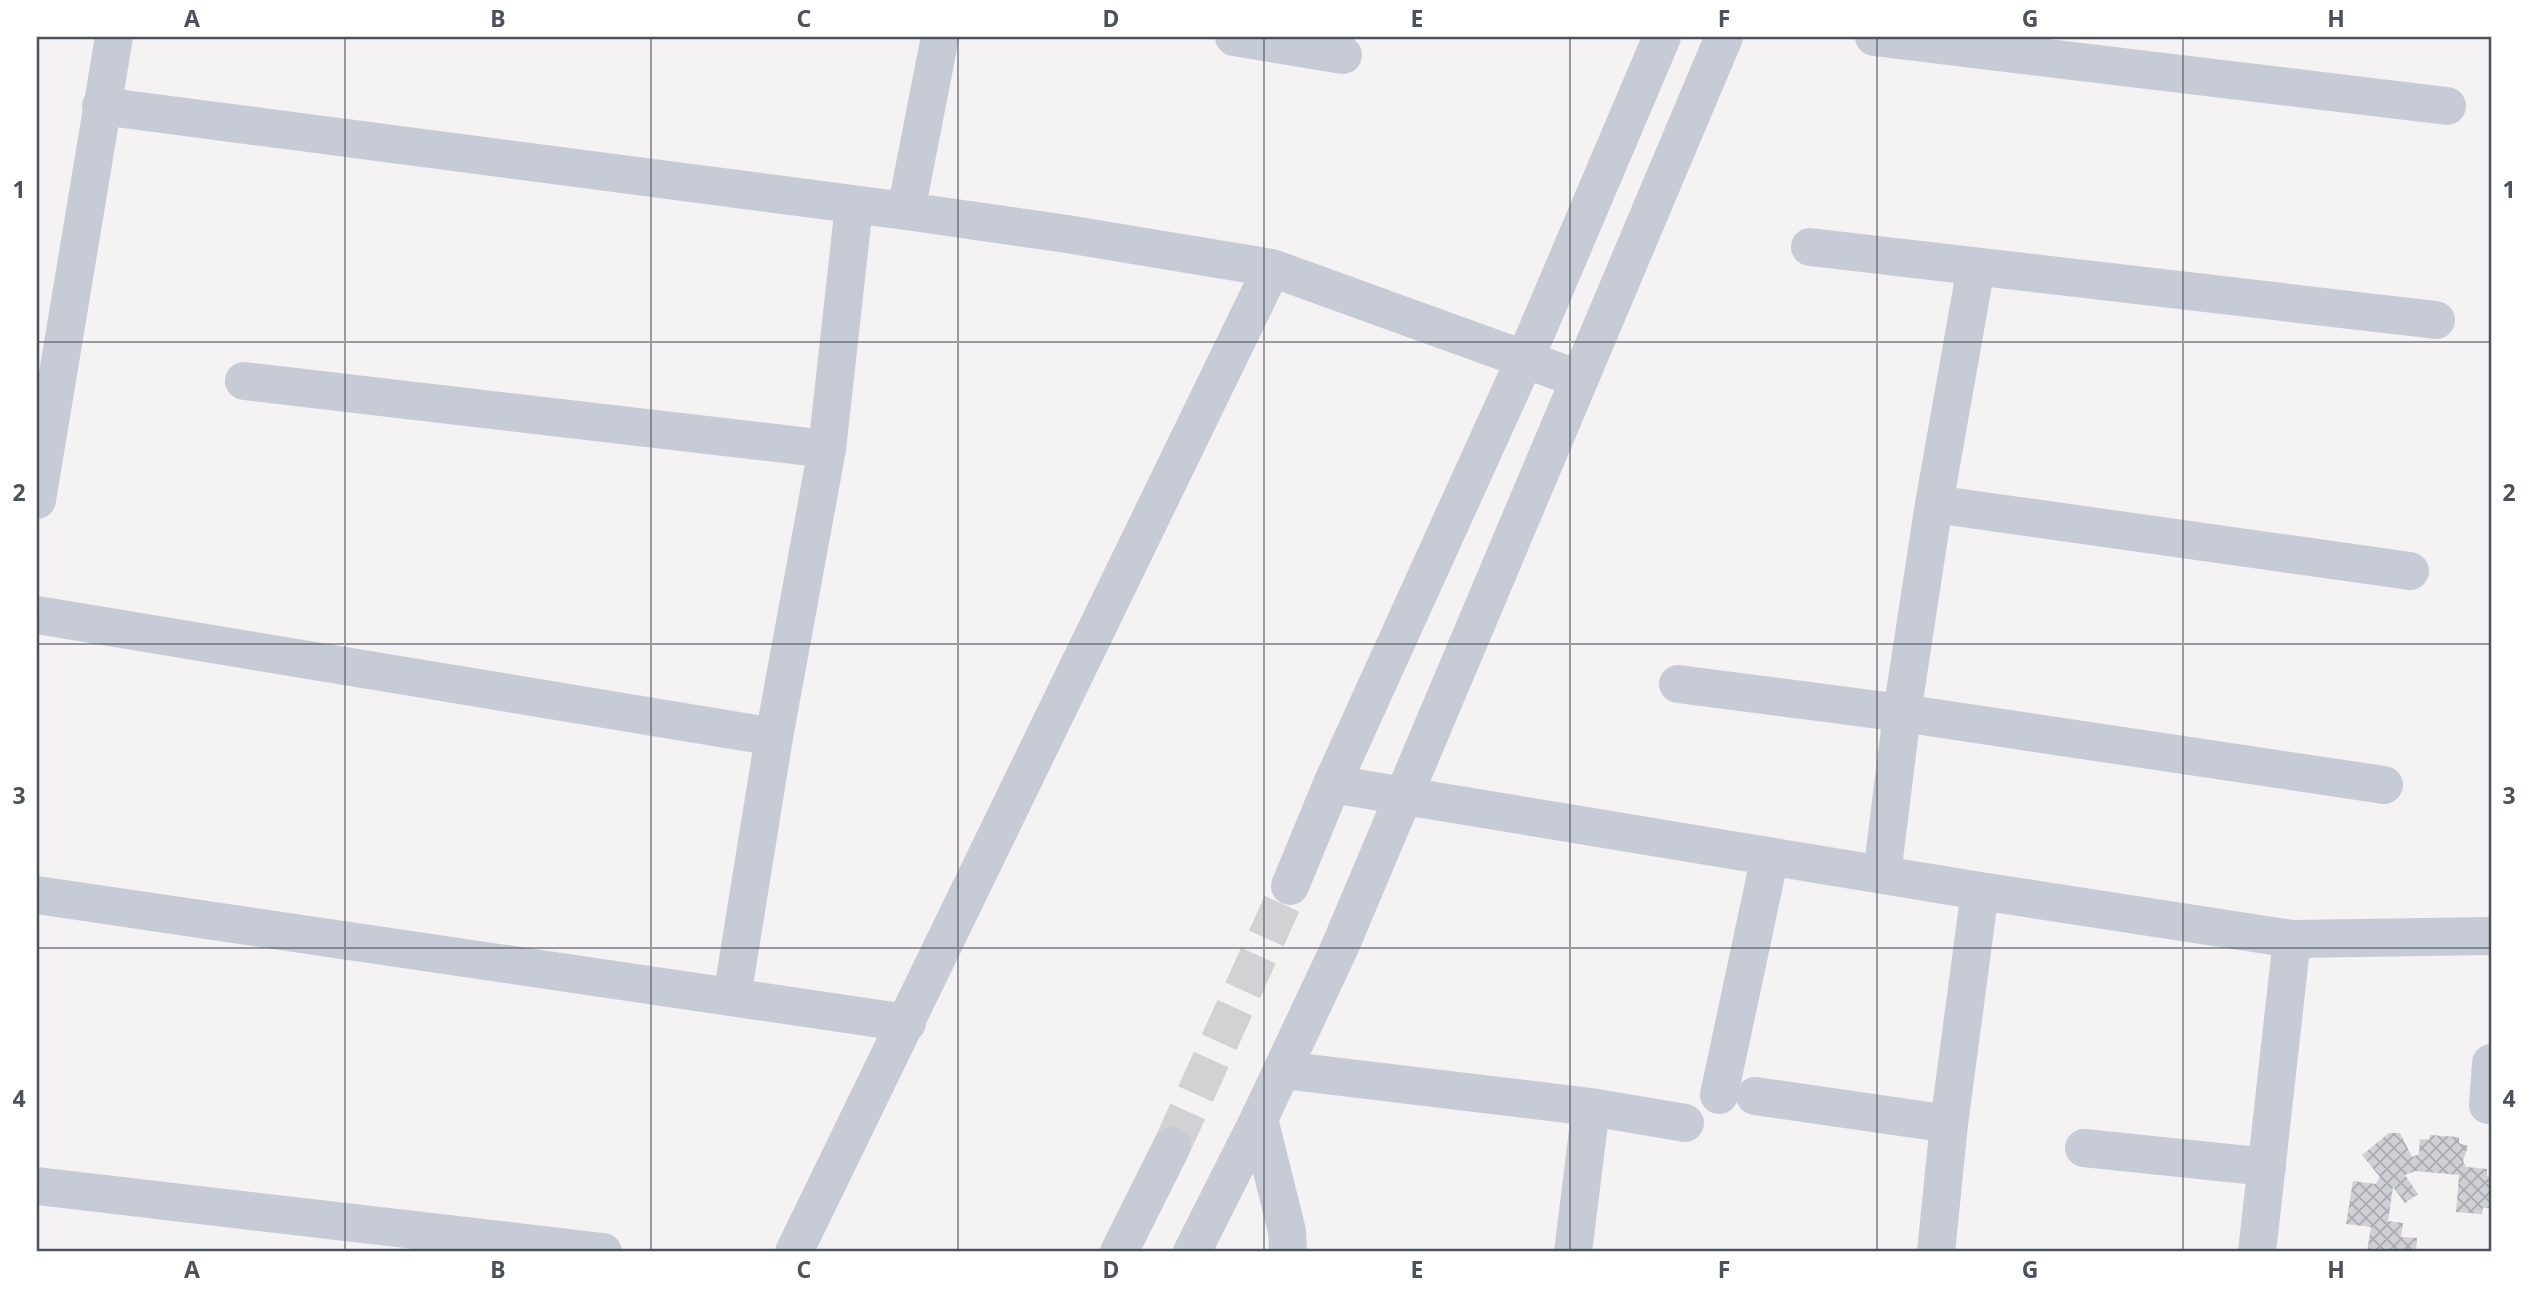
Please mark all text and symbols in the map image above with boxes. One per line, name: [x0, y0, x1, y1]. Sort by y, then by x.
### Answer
text: A: [184, 2, 200, 34]
text: B: [490, 2, 506, 34]
text: C: [797, 2, 812, 34]
text: D: [1103, 2, 1119, 34]
text: E: [1411, 2, 1423, 34]
text: F: [1718, 2, 1730, 34]
text: G: [2022, 2, 2038, 34]
text: H: [2327, 2, 2345, 34]
text: 1: [12, 173, 26, 205]
text: 1: [2502, 173, 2516, 205]
text: 2: [12, 476, 26, 508]
text: 2: [2502, 476, 2516, 508]
text: 3: [12, 779, 26, 811]
text: 3: [2502, 779, 2516, 811]
text: 4: [12, 1082, 26, 1114]
text: 4: [2502, 1082, 2516, 1114]
text: A: [184, 1253, 200, 1285]
text: B: [490, 1253, 506, 1285]
text: C: [797, 1253, 812, 1285]
text: D: [1103, 1253, 1119, 1285]
text: E: [1411, 1253, 1423, 1285]
text: F: [1718, 1253, 1730, 1285]
text: G: [2022, 1253, 2038, 1285]
text: H: [2327, 1253, 2345, 1285]

